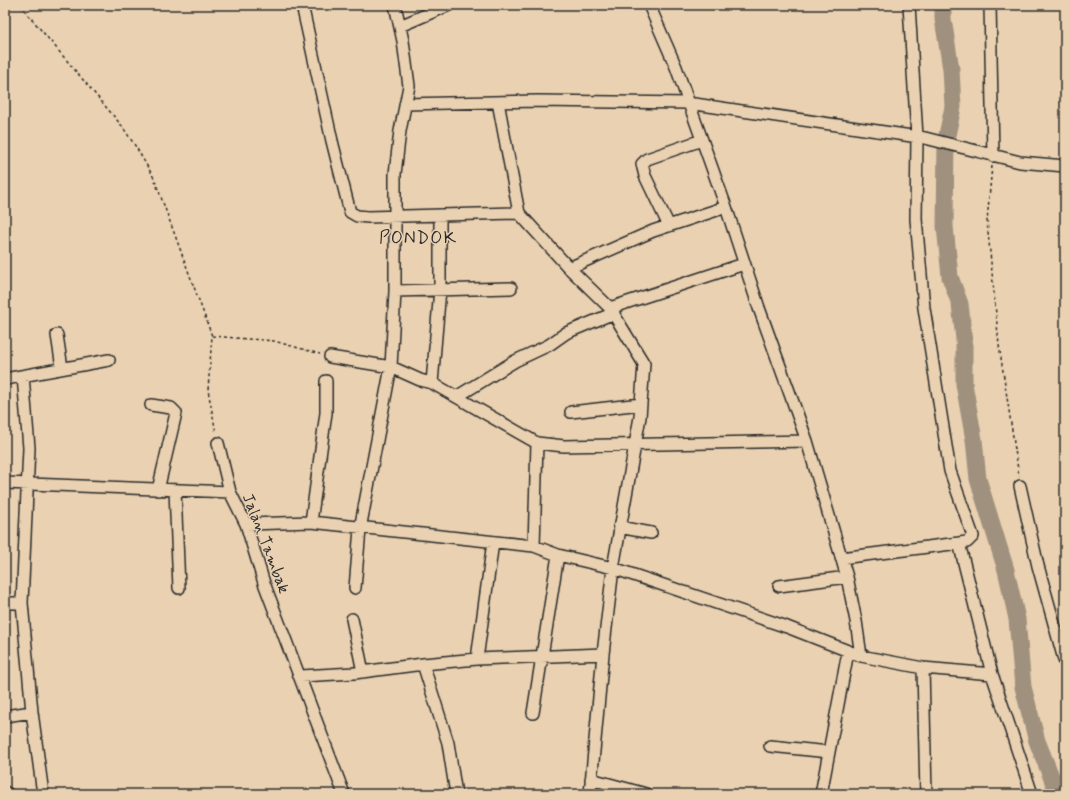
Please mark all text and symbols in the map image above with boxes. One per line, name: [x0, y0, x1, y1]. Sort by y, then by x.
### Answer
district label: PONDOK: [379, 226, 457, 250]
street label: Jalan Tambak: [237, 491, 294, 596]

